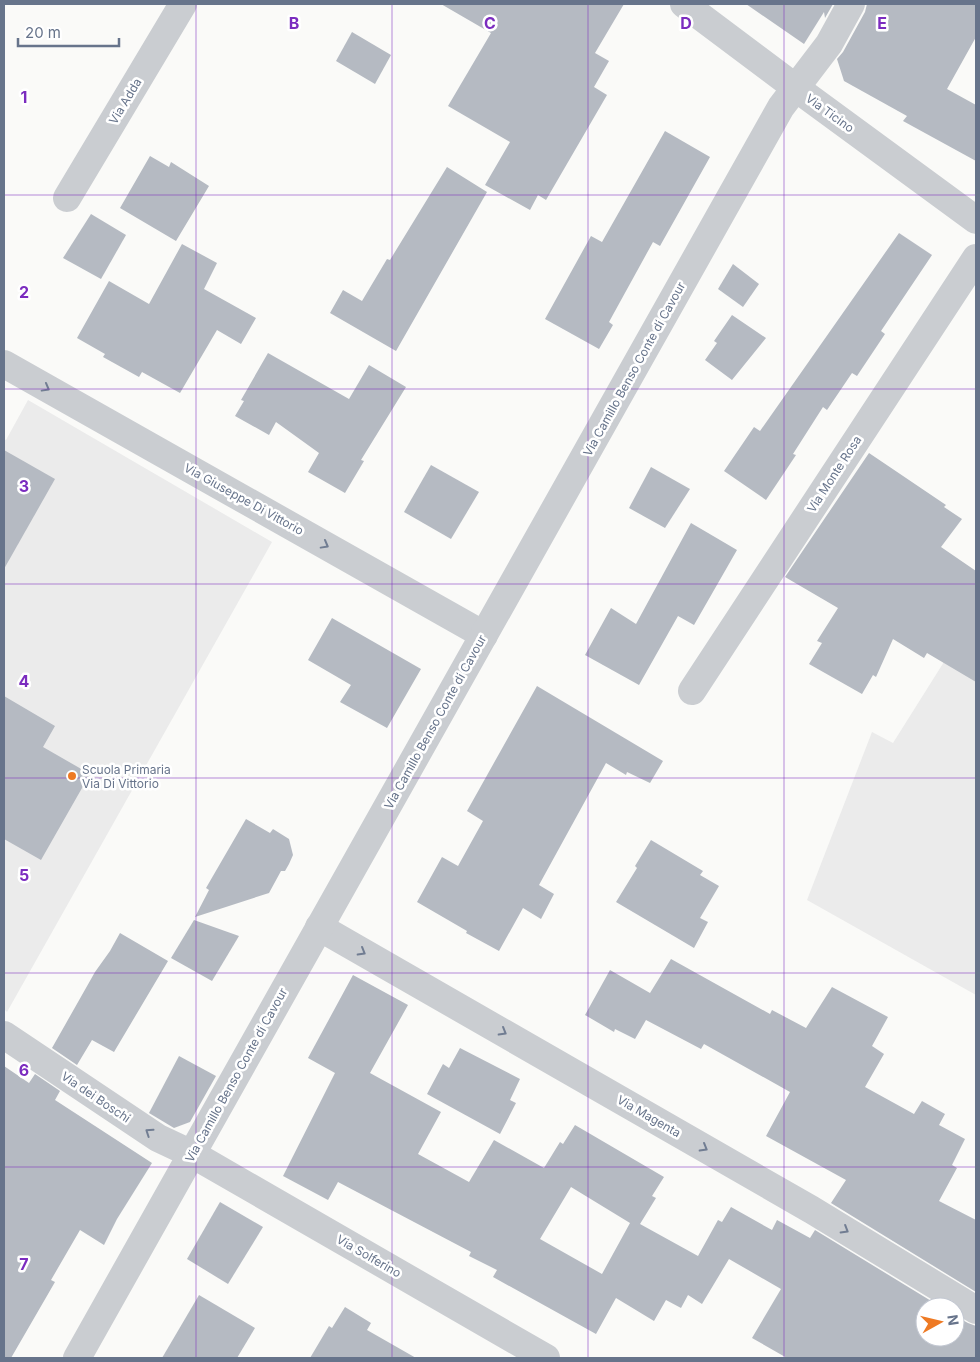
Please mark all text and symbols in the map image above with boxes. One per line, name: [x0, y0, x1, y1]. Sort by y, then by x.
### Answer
text: B: [289, 13, 299, 33]
text: C: [484, 13, 496, 33]
text: D: [680, 13, 692, 33]
text: E: [877, 13, 887, 33]
scale bar: [18, 15, 119, 47]
text: 20 m: [25, 23, 61, 42]
street label: Via Adda: [105, 75, 145, 127]
text: 1: [21, 87, 27, 107]
street label: Via Ticino: [803, 90, 857, 136]
street label: Via Camillo Benso Conte di Cavour: [580, 279, 689, 459]
text: 2: [19, 282, 29, 302]
one-way arrow: [41, 381, 50, 391]
street label: Via Monte Rosa: [804, 433, 864, 515]
street label: Via Giuseppe Di Vittorio: [182, 460, 306, 538]
text: 3: [19, 476, 29, 496]
one-way arrow: [320, 539, 329, 549]
street label: Via Camillo Benso Conte di Cavour: [381, 632, 490, 812]
text: 4: [19, 671, 30, 691]
place label: Scuola Primaria Via Di Vittorio: [82, 762, 171, 791]
marker: Scuola Primaria Via Di Vittorio: [66, 770, 78, 782]
text: 5: [19, 865, 29, 885]
one-way arrow: [356, 945, 365, 955]
street label: Via Camillo Benso Conte di Cavour: [182, 985, 291, 1165]
one-way arrow: [497, 1026, 506, 1036]
text: 6: [19, 1060, 29, 1080]
street label: Via dei Boschi: [59, 1068, 133, 1126]
street label: Via Magenta: [614, 1092, 684, 1140]
one-way arrow: [145, 1129, 154, 1138]
one-way arrow: [699, 1142, 708, 1152]
one-way arrow: [839, 1223, 848, 1233]
street label: Via Solferino: [334, 1231, 404, 1281]
text: 7: [19, 1254, 29, 1274]
north arrow: [915, 1297, 965, 1347]
text: N: [944, 1314, 963, 1327]

